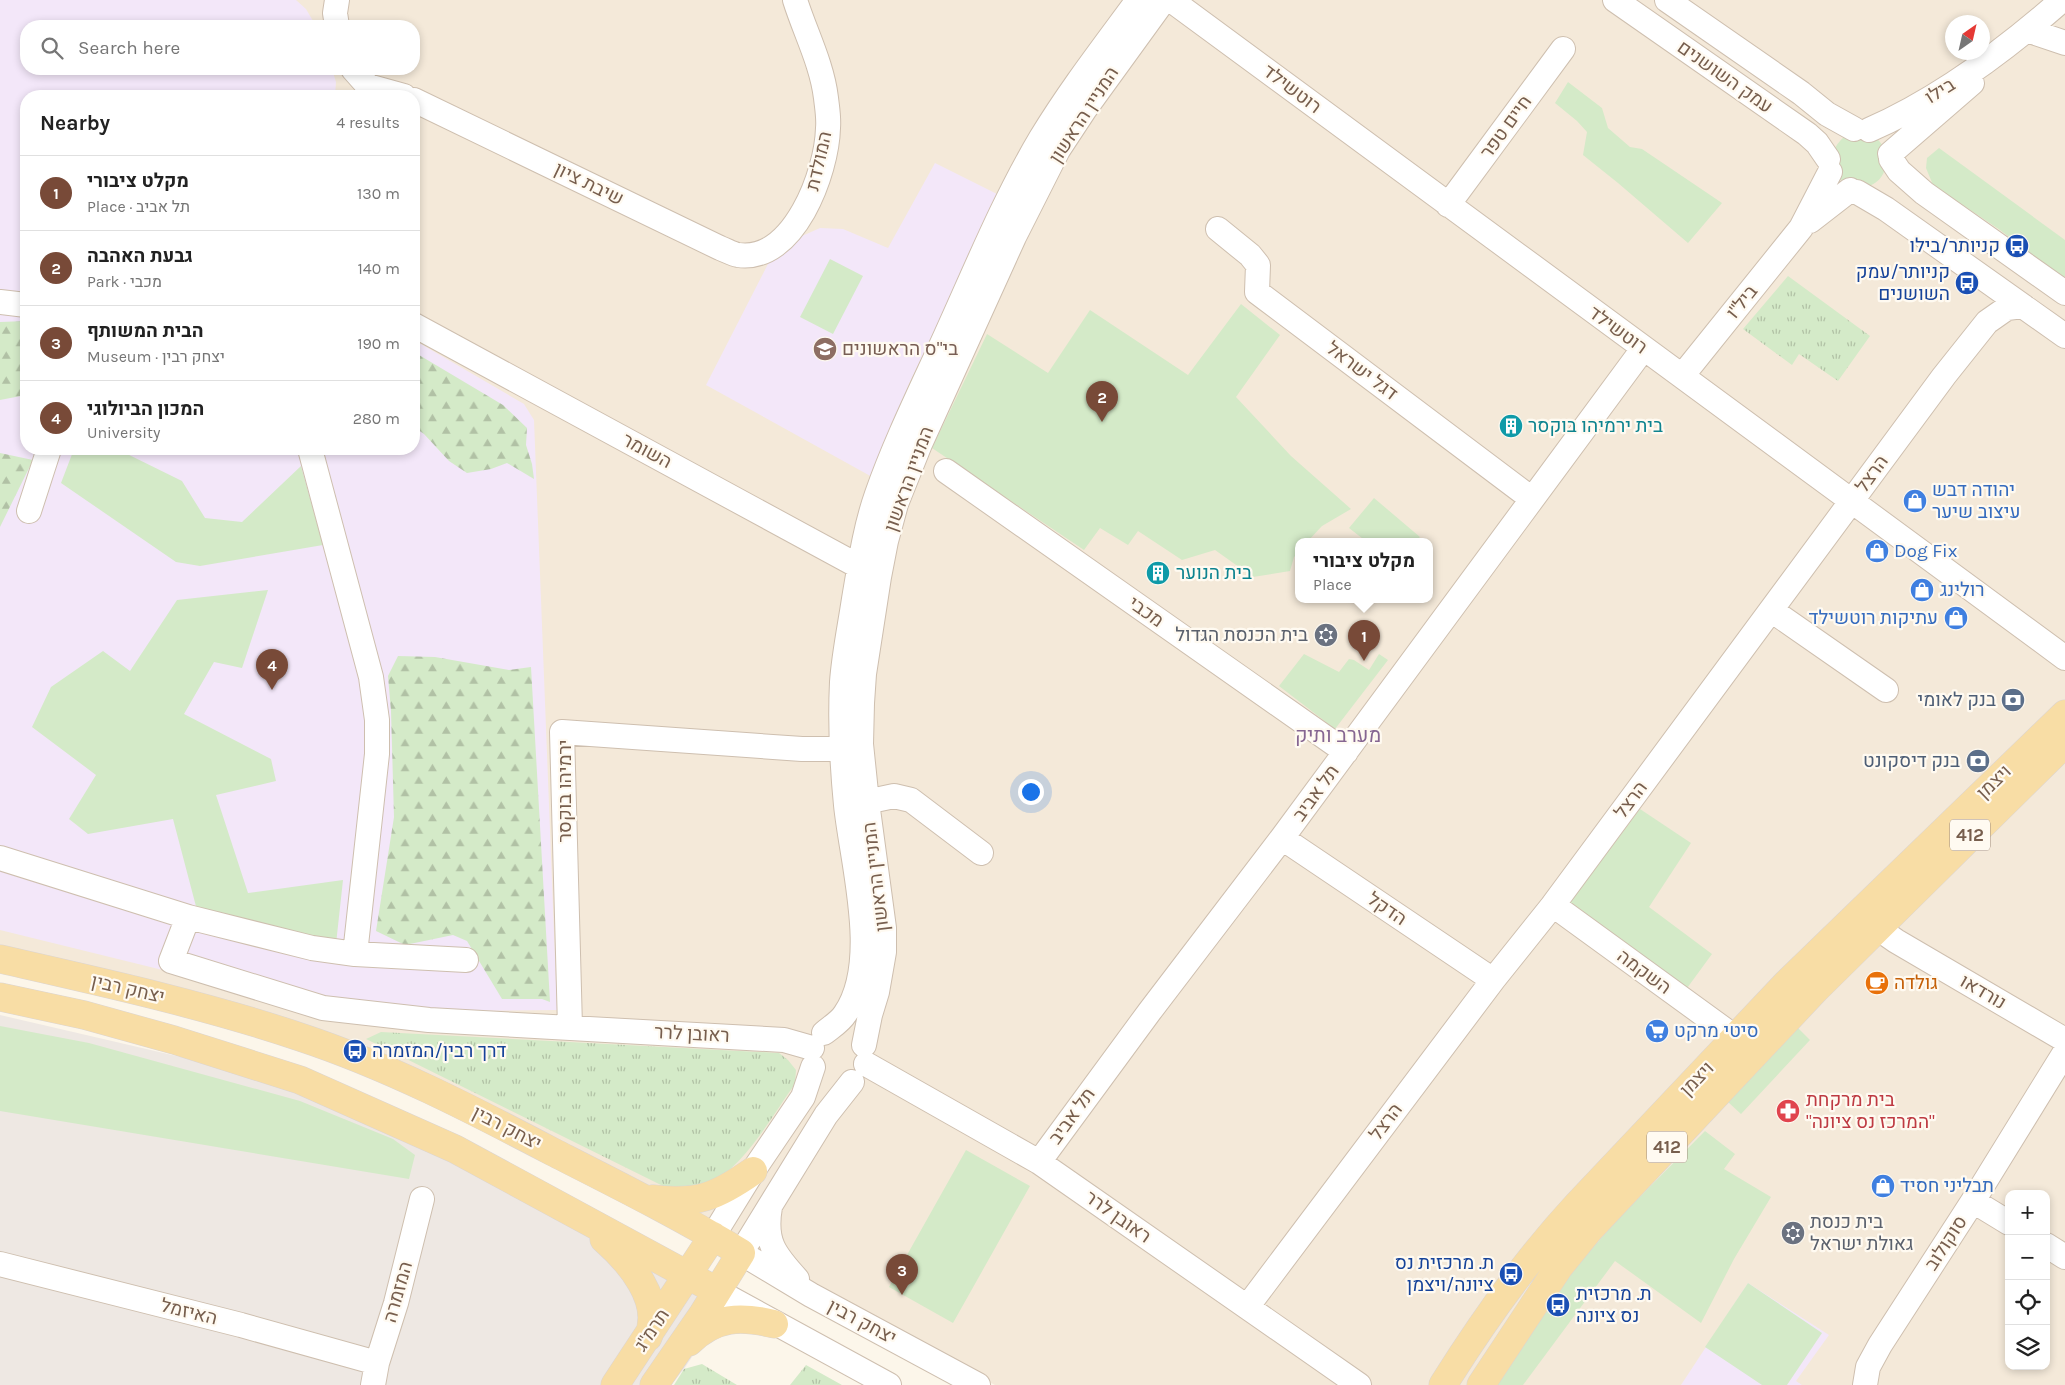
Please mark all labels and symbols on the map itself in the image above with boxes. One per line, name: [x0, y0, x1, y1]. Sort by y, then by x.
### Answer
north arrow: [1945, 15, 1990, 60]
street label: עמק השושנים: [1673, 36, 1777, 118]
street label: רוטשילד: [1259, 60, 1325, 118]
street label: המניין הראשון: [1045, 63, 1123, 167]
street label: בילו: [1921, 73, 1959, 109]
street label: חיים טפר: [1476, 91, 1536, 163]
street label: המולדת: [801, 129, 837, 193]
street label: שיבת ציון: [551, 158, 627, 210]
bus stop icon: קניותר/בילו: [2004, 233, 2030, 259]
place label: קניותר/בילו: [1909, 235, 2000, 257]
place label: קניותר/עמק השושנים: [1856, 261, 1950, 305]
bus stop icon: קניותר/עמק השושנים: [1954, 270, 1980, 296]
street label: ביל"ו: [1722, 281, 1762, 323]
street label: רוטשילד: [1584, 301, 1652, 359]
school or university icon: בי"ס הראשונים: [812, 336, 838, 362]
street label: דגל ישראל: [1322, 337, 1402, 405]
place label: בי"ס הראשונים: [842, 338, 958, 360]
pin: 2: [1086, 381, 1118, 422]
building icon: בית ירמיהו בוקסר: [1498, 413, 1524, 439]
place label: בית ירמיהו בוקסר: [1528, 415, 1663, 437]
street label: המניין הראשון: [880, 423, 938, 535]
street label: השומר: [618, 429, 676, 473]
street label: הרצל: [1851, 451, 1893, 497]
place label: יהודה דבש עיצוב שיער: [1932, 479, 2020, 523]
shop icon: יהודה דבש עיצוב שיער: [1902, 488, 1928, 514]
shop icon: Dog Fix: [1864, 538, 1890, 564]
place label: Dog Fix: [1894, 540, 1958, 562]
building icon: בית הנוער: [1145, 560, 1171, 586]
place label: בית הנוער: [1176, 562, 1252, 584]
shop icon: רולינג: [1909, 577, 1935, 603]
place label: רולינג: [1940, 579, 1985, 601]
street label: מכבי: [1124, 592, 1168, 632]
shop icon: עתיקות רוטשילד: [1943, 605, 1969, 631]
place label: עתיקות רוטשילד: [1808, 607, 1938, 629]
pin: 1: [1348, 620, 1380, 661]
synagogue icon: בית הכנסת הגדול: [1313, 622, 1339, 648]
place label: בית הכנסת הגדול: [1175, 624, 1308, 646]
pin: 4: [256, 649, 288, 690]
bank icon: בנק לאומי: [2000, 687, 2026, 713]
place label: בנק לאומי: [1917, 689, 1996, 711]
district label: מערב ותיק: [1295, 724, 1381, 747]
street label: ירמיהו בוקסר: [554, 740, 576, 842]
bank icon: בנק דיסקונט: [1965, 748, 1991, 774]
place label: בנק דיסקונט: [1863, 750, 1960, 772]
street label: ויצמן: [1972, 760, 2016, 804]
street label: תל אביב: [1288, 761, 1344, 825]
street label: הרצל: [1610, 777, 1652, 823]
your location: [1018, 779, 1044, 805]
road number: 412: [1950, 820, 1990, 850]
street label: המניין הראשון: [858, 821, 894, 933]
street label: הדקל: [1363, 888, 1411, 930]
street label: השקמה: [1613, 945, 1675, 999]
street label: יצחק רבין: [89, 970, 167, 1008]
cafe icon: גולדה: [1864, 970, 1890, 996]
street label: נורדאו: [1956, 970, 2010, 1014]
place label: גולדה: [1894, 972, 1938, 994]
supermarket icon: סיטי מרקט: [1644, 1018, 1670, 1044]
place label: סיטי מרקט: [1674, 1020, 1759, 1042]
street label: ראובן לרר: [654, 1021, 730, 1047]
bus stop icon: דרך רבין/המזמרה: [342, 1038, 368, 1064]
place label: דרך רבין/המזמרה: [372, 1040, 506, 1062]
street label: ויצמן: [1675, 1057, 1719, 1101]
street label: תל אביב: [1044, 1084, 1100, 1148]
place label: בית מרקחת "המרכז נס ציונה": [1806, 1089, 1935, 1133]
pharmacy icon: בית מרקחת "המרכז נס ציונה": [1775, 1098, 1801, 1124]
street label: הרצל: [1365, 1099, 1407, 1145]
street label: יצחק רבין: [469, 1101, 545, 1155]
road number: 412: [1647, 1132, 1687, 1162]
shop icon: תבליני חסיד: [1870, 1173, 1896, 1199]
place label: תבליני חסיד: [1900, 1175, 1994, 1197]
street label: ראובן לרר: [1081, 1186, 1155, 1248]
place label: בית כנסת גאולת ישראל: [1810, 1211, 1913, 1255]
street label: סוקולוב: [1920, 1212, 1972, 1274]
synagogue icon: בית כנסת גאולת ישראל: [1780, 1220, 1806, 1246]
place label: ת. מרכזית נס ציונה/ויצמן: [1395, 1252, 1494, 1296]
pin: 3: [886, 1254, 918, 1295]
street label: המזמרה: [379, 1259, 417, 1325]
bus stop icon: ת. מרכזית נס ציונה/ויצמן: [1498, 1261, 1524, 1287]
place label: ת. מרכזית נס ציונה: [1576, 1283, 1652, 1327]
bus stop icon: ת. מרכזית נס ציונה: [1545, 1292, 1571, 1318]
street label: האיזמל: [158, 1294, 220, 1330]
street label: יצחק רבין: [824, 1295, 900, 1349]
street label: תרמ"ג: [630, 1305, 674, 1355]

